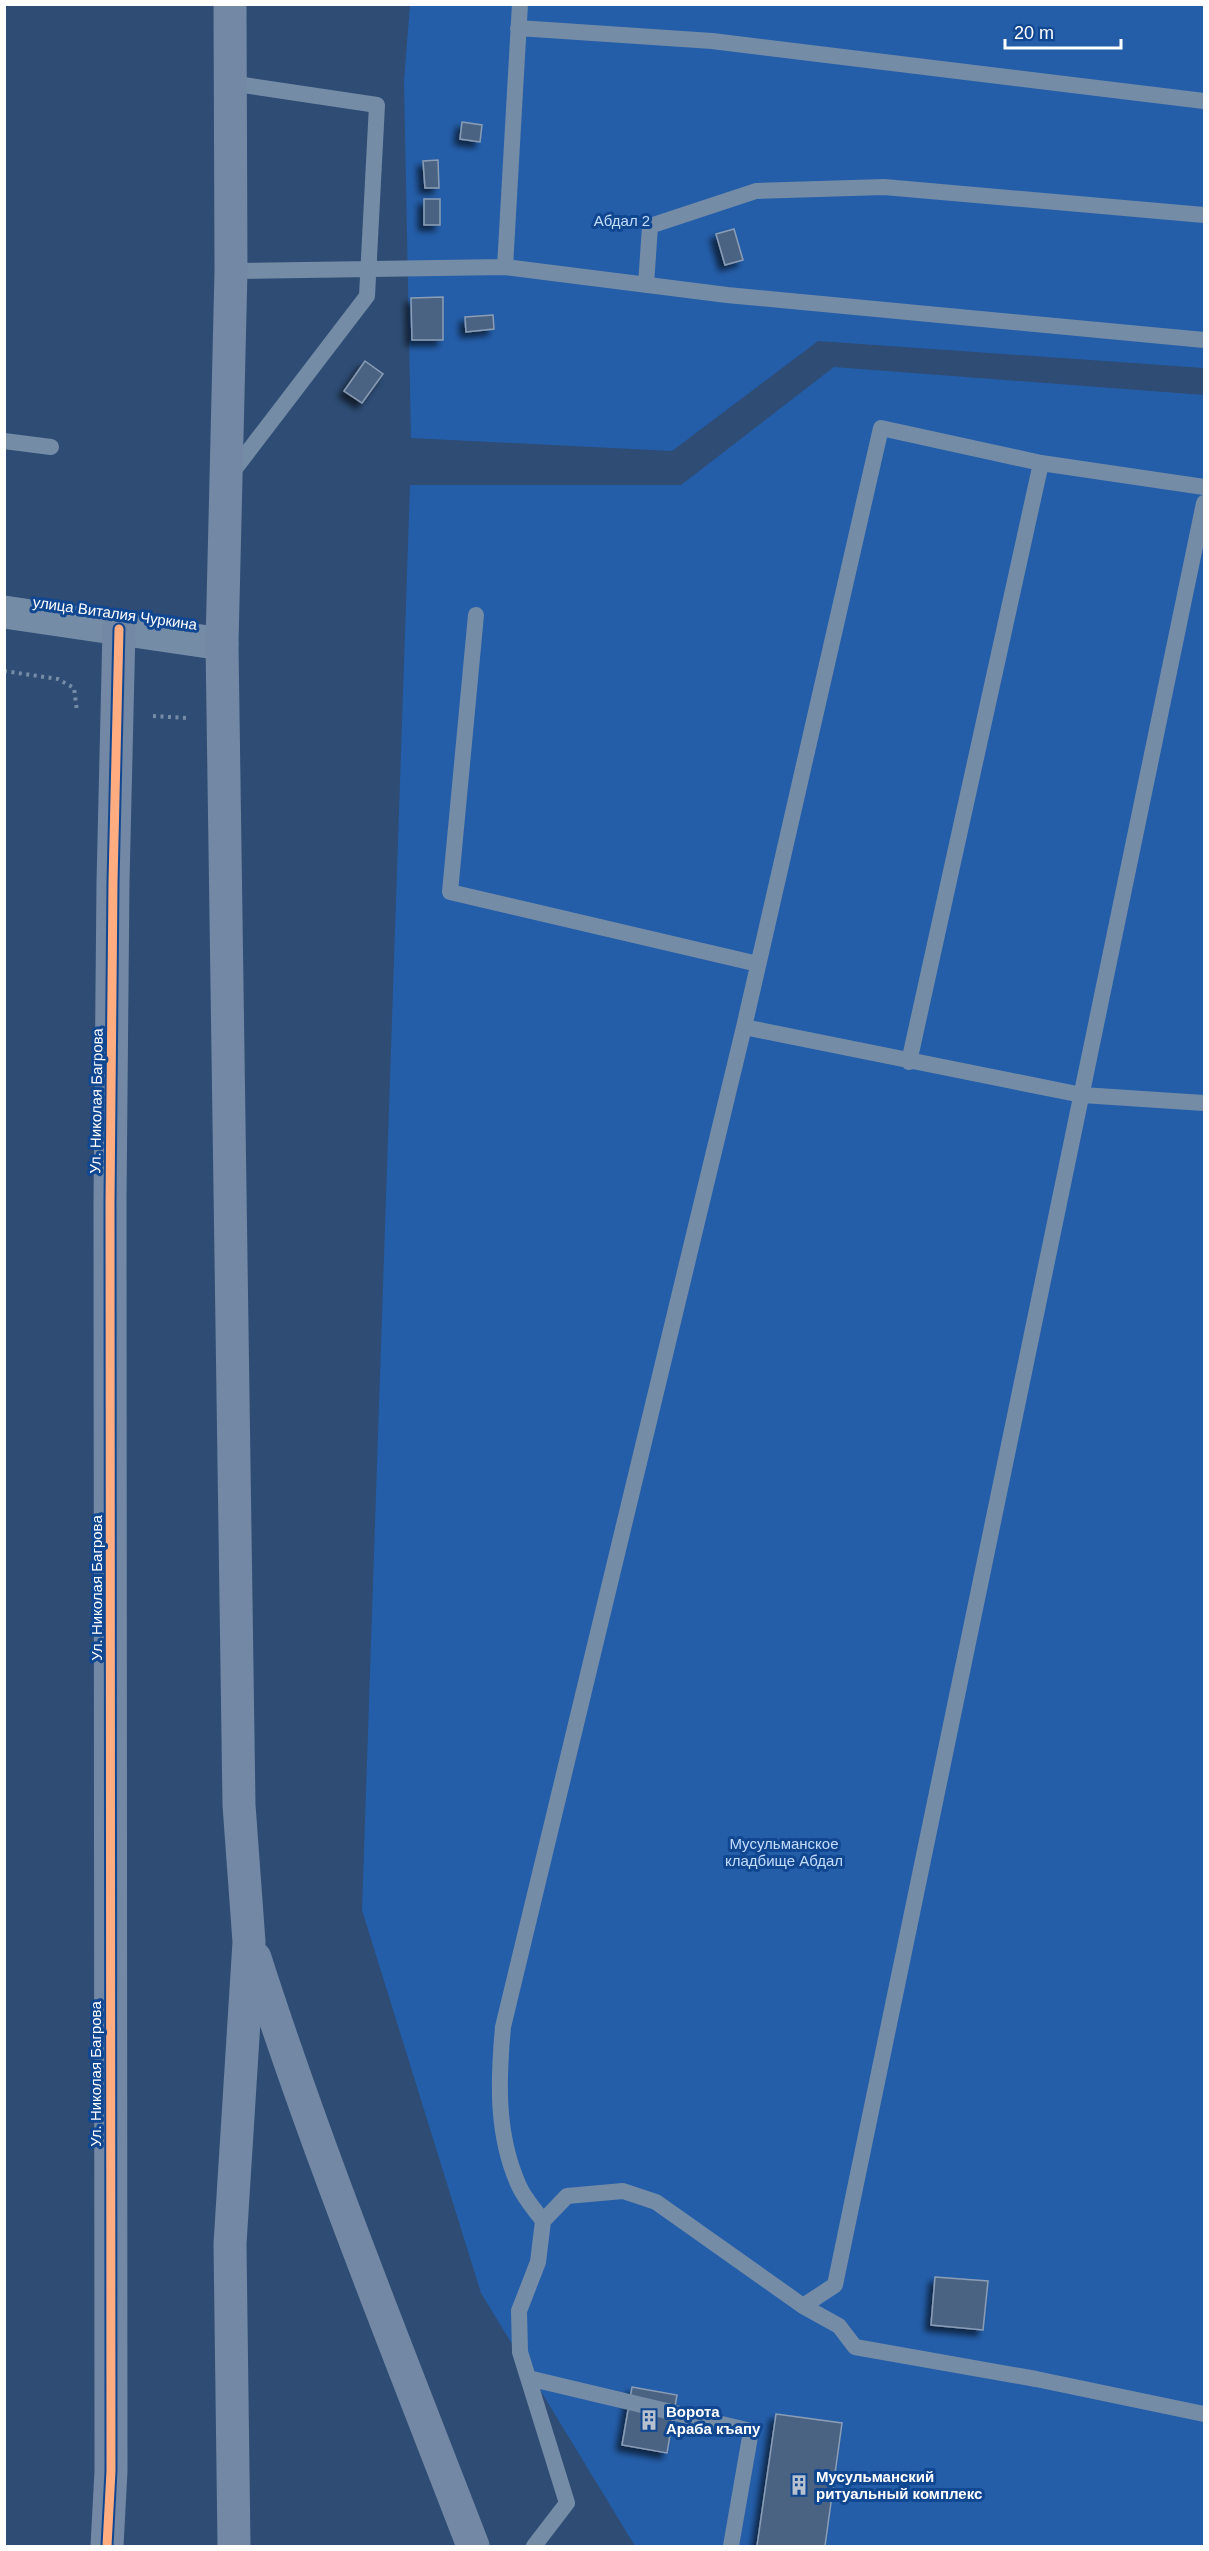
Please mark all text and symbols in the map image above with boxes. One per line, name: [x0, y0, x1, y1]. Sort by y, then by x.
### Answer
scale bar: [1005, 12, 1120, 50]
text: 20 m: [1014, 23, 1054, 43]
park label: Абдал 2: [594, 212, 650, 229]
street label: улица Виталия Чуркина: [32, 593, 199, 633]
street label: Ул. Николая Багрова: [86, 1027, 106, 1174]
street label: Ул. Николая Багрова: [88, 1515, 105, 1661]
park label: Мусульманское кладбище Абдал: [725, 1835, 843, 1869]
street label: Ул. Николая Багрова: [87, 2001, 104, 2147]
place label: Ворота Араба къапу: [666, 2403, 761, 2437]
building icon: Ворота Араба къапу: [637, 2408, 661, 2432]
place label: Мусульманский ритуальный комплекс: [816, 2468, 982, 2502]
building icon: Мусульманский ритуальный комплекс: [787, 2473, 811, 2497]

